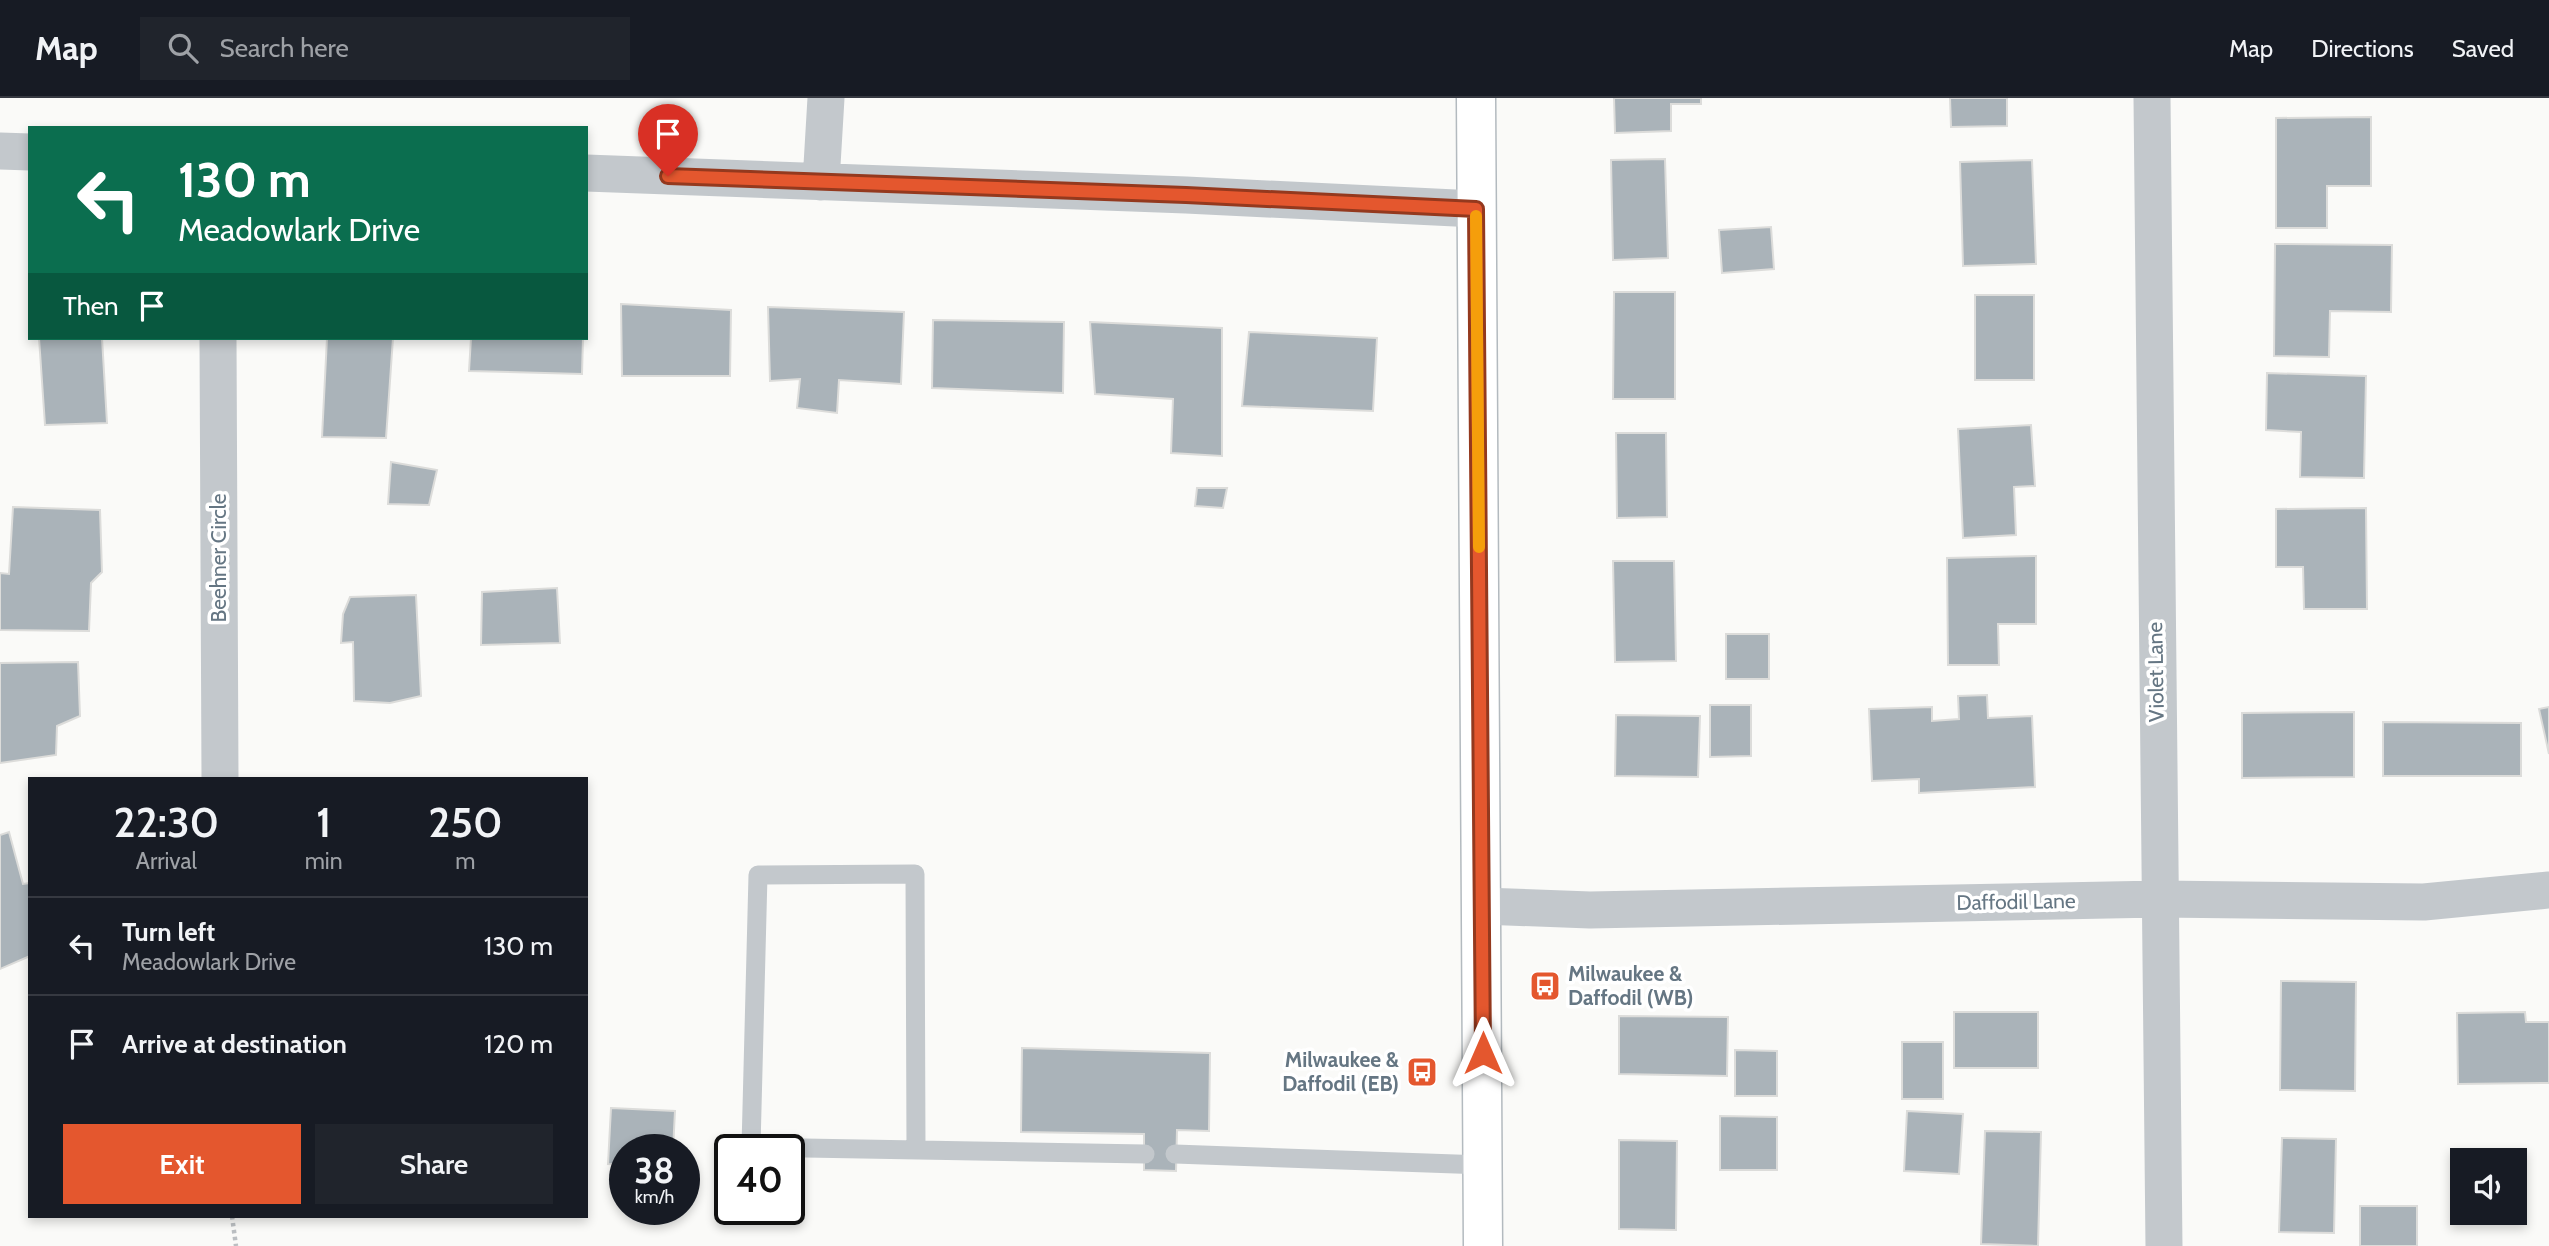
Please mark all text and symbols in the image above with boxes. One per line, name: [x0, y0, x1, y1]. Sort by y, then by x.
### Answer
search box: [140, 17, 630, 80]
text: Map: [35, 28, 98, 68]
icon: search: [164, 29, 202, 67]
text: Search here: [220, 32, 349, 64]
text: Map: [2229, 34, 2273, 63]
text: Directions: [2311, 34, 2414, 63]
text: Saved: [2452, 34, 2514, 63]
pin: [638, 104, 698, 176]
icon: arrive: [649, 115, 687, 153]
text: 130 m: [178, 150, 311, 209]
icon: left: [63, 154, 154, 245]
text: Meadowlark Drive: [178, 210, 420, 249]
icon: arrive: [133, 287, 171, 325]
text: Then: [63, 290, 119, 322]
street label: Beehner Circle: [206, 493, 231, 622]
street label: Violet Lane: [2142, 621, 2169, 722]
text: 22:30: [114, 796, 219, 848]
text: 1: [316, 796, 331, 848]
text: 250: [428, 796, 502, 848]
text: Arrival: [136, 847, 197, 875]
text: min: [305, 847, 343, 875]
text: m: [455, 847, 475, 875]
street label: Daffodil Lane: [1956, 888, 2076, 915]
text: Turn left: [122, 916, 215, 948]
icon: left: [63, 927, 101, 965]
text: 130 m: [484, 930, 553, 962]
text: Meadowlark Drive: [122, 948, 296, 976]
place label: Milwaukee & Daffodil (WB): [1568, 961, 1693, 1010]
bus stop icon: Milwaukee & Daffodil (WB): [1528, 969, 1562, 1003]
position arrow: [1446, 1016, 1520, 1090]
icon: arrive: [63, 1025, 101, 1063]
text: Arrive at destination: [122, 1028, 347, 1060]
text: 120 m: [484, 1028, 553, 1060]
place label: Milwaukee & Daffodil (EB): [1282, 1047, 1400, 1096]
bus stop icon: Milwaukee & Daffodil (EB): [1405, 1055, 1439, 1089]
button: Exit: [63, 1124, 301, 1204]
button: Share: [315, 1124, 553, 1204]
speed limit sign: 40: [714, 1134, 805, 1225]
map controls: [2450, 1148, 2527, 1225]
button: sound: [2450, 1148, 2527, 1225]
text: 38: [634, 1149, 675, 1192]
text: km/h: [635, 1186, 674, 1208]

